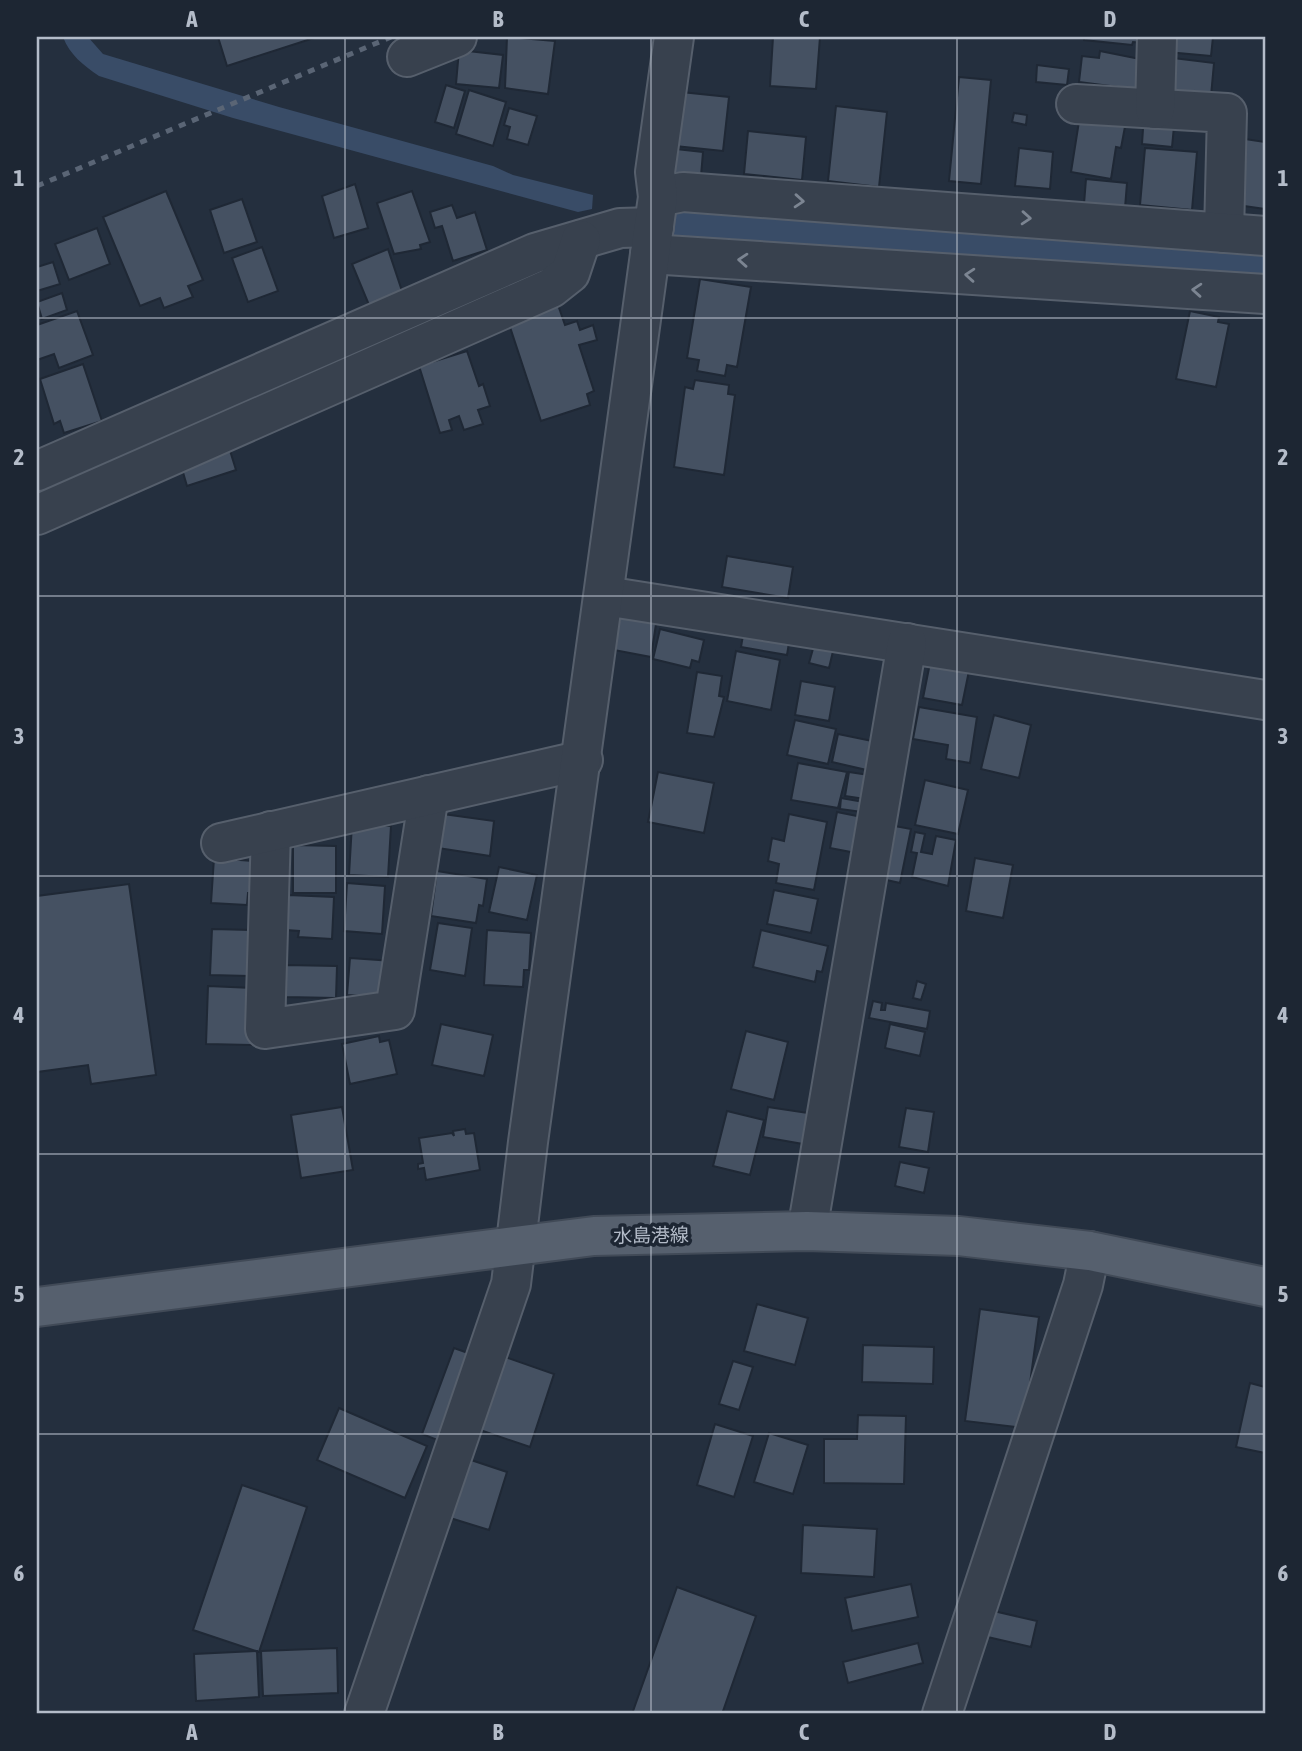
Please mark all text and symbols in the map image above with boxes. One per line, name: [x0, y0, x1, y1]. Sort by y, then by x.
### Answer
text: A: [185, 6, 198, 32]
text: B: [493, 6, 504, 32]
text: C: [799, 6, 810, 32]
text: D: [1104, 6, 1117, 32]
text: 1: [14, 165, 25, 191]
text: 1: [1278, 165, 1289, 191]
one-way arrow: [794, 193, 805, 208]
one-way arrow: [1021, 210, 1032, 225]
one-way arrow: [737, 253, 748, 268]
one-way arrow: [964, 268, 975, 283]
one-way arrow: [1191, 283, 1202, 298]
text: 2: [14, 444, 24, 470]
text: 2: [1278, 444, 1288, 470]
text: 3: [14, 723, 24, 749]
text: 3: [1278, 723, 1288, 749]
text: 4: [13, 1002, 25, 1028]
text: 4: [1277, 1002, 1289, 1028]
street label: 水島港線: [613, 1223, 689, 1247]
text: 5: [14, 1281, 25, 1307]
text: 5: [1278, 1281, 1289, 1307]
text: 6: [14, 1560, 25, 1586]
text: 6: [1278, 1560, 1289, 1586]
text: A: [185, 1719, 198, 1745]
text: B: [493, 1719, 504, 1745]
text: C: [799, 1719, 810, 1745]
text: D: [1104, 1719, 1117, 1745]

